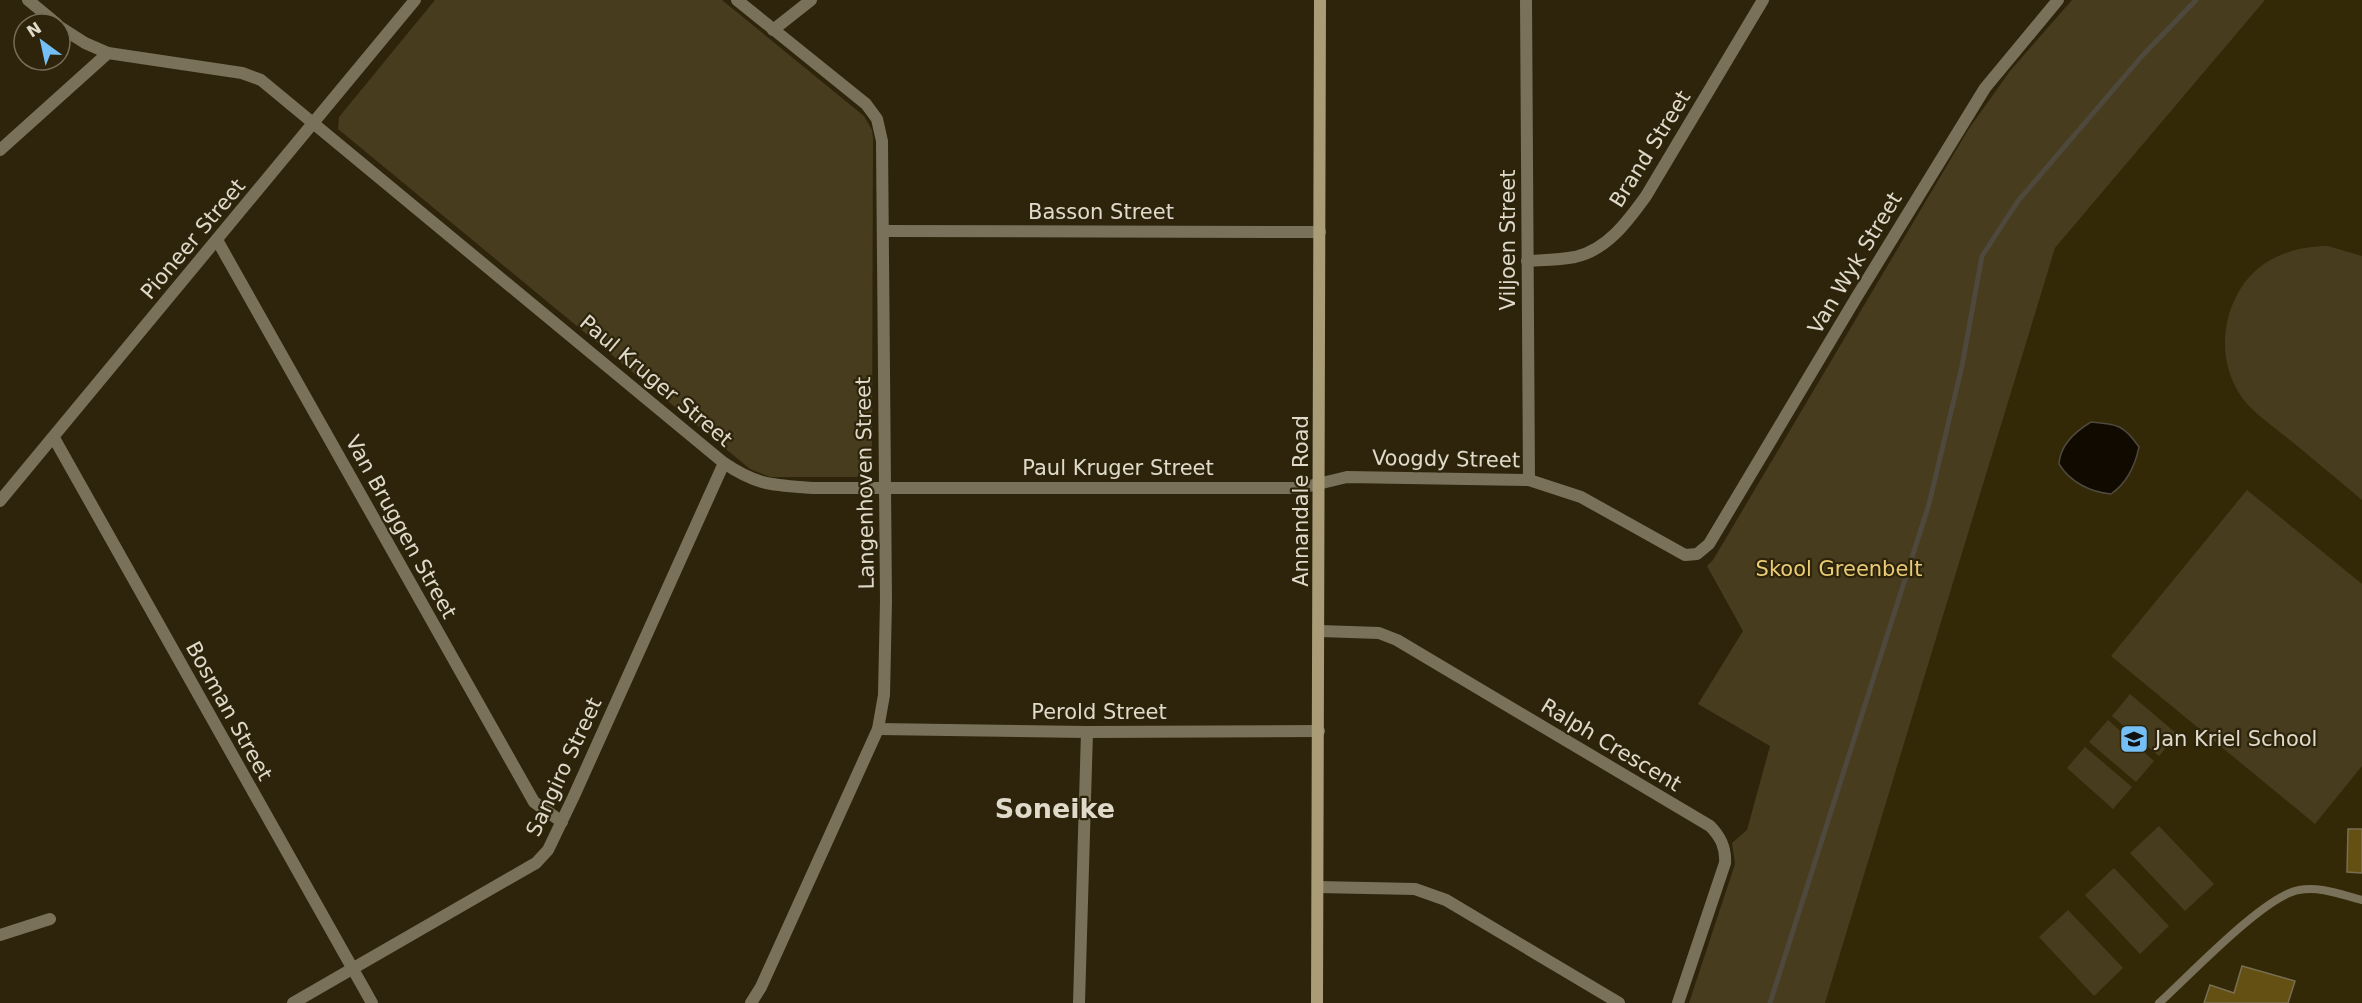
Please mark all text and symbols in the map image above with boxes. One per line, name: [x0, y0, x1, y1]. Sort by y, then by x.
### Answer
north arrow: [12, 12, 72, 72]
text: N: [23, 18, 45, 41]
street label: Brand Street: [1605, 86, 1695, 212]
street label: Viljoen Street: [1496, 170, 1520, 310]
street label: Pioneer Street: [136, 174, 250, 304]
street label: Van Wyk Street: [1803, 188, 1907, 338]
street label: Basson Street: [1028, 200, 1174, 224]
street label: Paul Kruger Street: [575, 310, 737, 452]
street label: Langenhoven Street: [851, 376, 879, 590]
street label: Annandale Road: [1289, 415, 1313, 587]
street label: Van Bruggen Street: [341, 431, 461, 623]
street label: Voogdy Street: [1372, 446, 1520, 472]
street label: Paul Kruger Street: [1022, 456, 1214, 480]
park label: Skool Greenbelt: [1756, 557, 1922, 581]
street label: Bosman Street: [181, 637, 277, 785]
street label: Sangiro Street: [521, 694, 607, 840]
street label: Ralph Crescent: [1537, 694, 1685, 796]
street label: Perold Street: [1031, 700, 1167, 724]
school or university icon: Jan Kriel School: [2118, 723, 2150, 755]
place label: Jan Kriel School: [2153, 727, 2317, 751]
district label: Soneike: [995, 793, 1115, 824]

